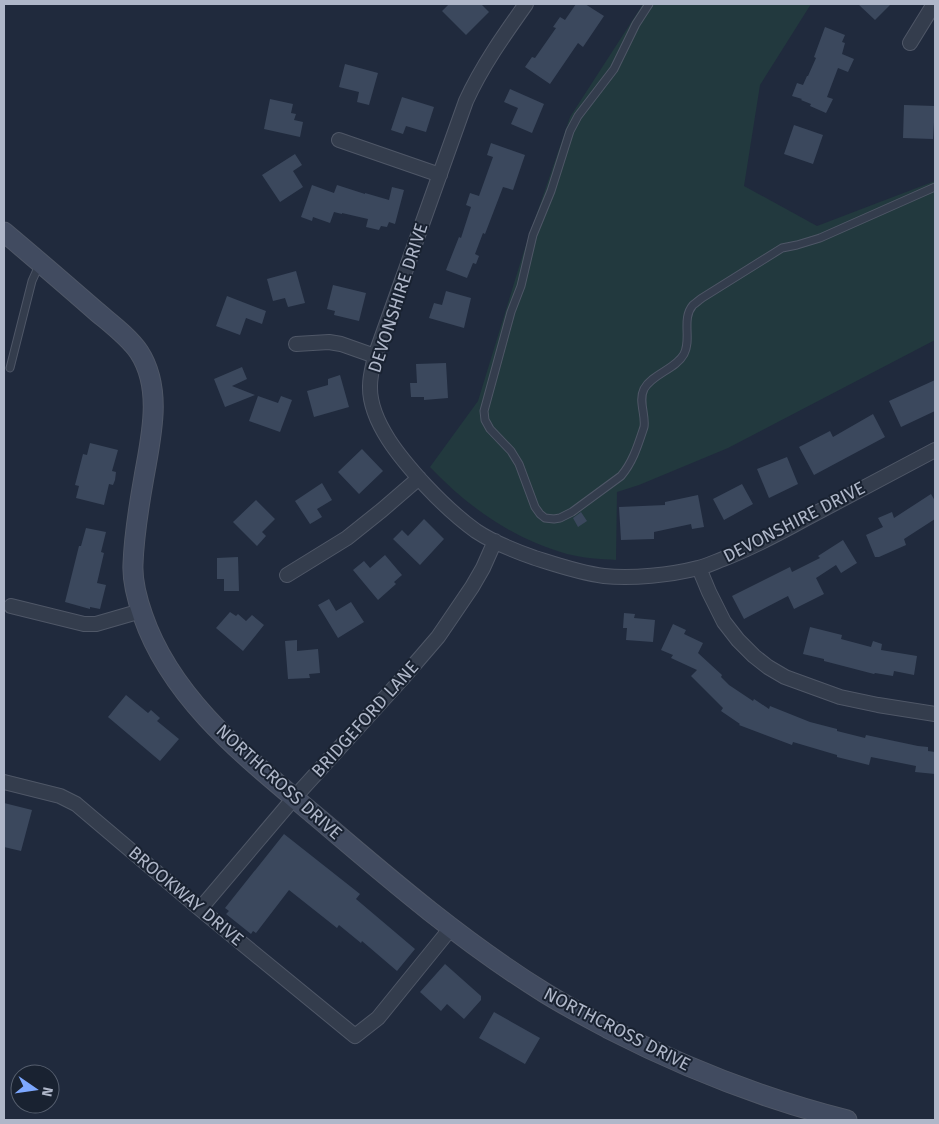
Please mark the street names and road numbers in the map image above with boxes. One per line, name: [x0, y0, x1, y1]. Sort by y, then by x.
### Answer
street label: DEVONSHIRE DRIVE: [363, 220, 433, 376]
street label: DEVONSHIRE DRIVE: [720, 477, 868, 567]
street label: BRIDGEFORD LANE: [307, 656, 423, 782]
street label: NORTHCROSS DRIVE: [212, 720, 346, 844]
street label: BROOKWAY DRIVE: [124, 841, 248, 951]
street label: NORTHCROSS DRIVE: [540, 982, 694, 1076]

